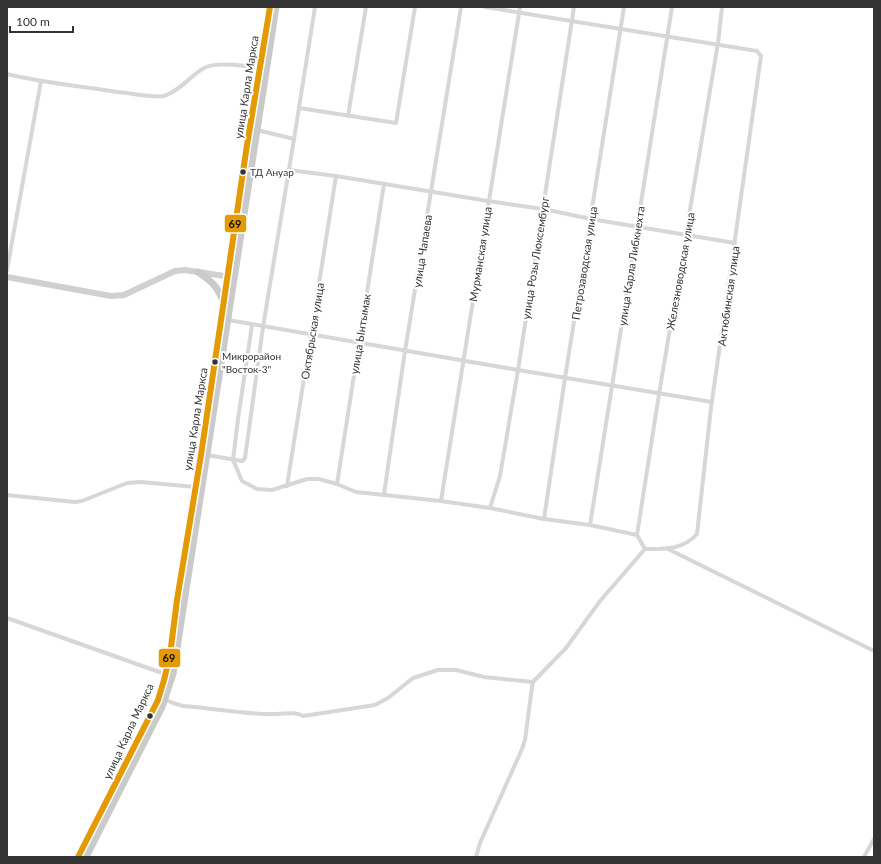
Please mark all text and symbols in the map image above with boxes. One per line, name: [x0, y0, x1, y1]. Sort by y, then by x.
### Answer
scale bar: [10, 8, 73, 34]
text: 100 m: [16, 14, 50, 29]
street label: улица Карла Маркса: [231, 35, 261, 139]
place label: ТД Ануар: [250, 166, 294, 178]
marker: ТД Ануар: [238, 167, 248, 177]
street label: улица Розы Люксембург: [519, 195, 551, 320]
street label: Петрозаводская улица: [569, 205, 599, 321]
street label: улица Карла Либкнехта: [615, 205, 647, 327]
street label: Мурманская улица: [466, 206, 494, 302]
street label: Железноводская улица: [663, 211, 697, 331]
line badge: 69: [224, 214, 247, 233]
street label: улица Чапаева: [410, 214, 434, 288]
text: 69: [229, 217, 241, 230]
street label: Актюбинская улица: [715, 245, 741, 347]
street label: Октябрьская улица: [298, 282, 326, 380]
street label: улица Ынтымак: [347, 293, 373, 375]
place label: Микрорайон "Восток-3": [222, 350, 281, 375]
marker: Микрорайон "Восток-3": [210, 357, 220, 367]
street label: улица Карла Маркса: [180, 367, 210, 471]
line badge: 69: [158, 648, 181, 668]
text: 69: [163, 651, 175, 664]
street label: улица Карла Маркса: [100, 681, 156, 781]
unlabelled marker: [145, 711, 155, 721]

